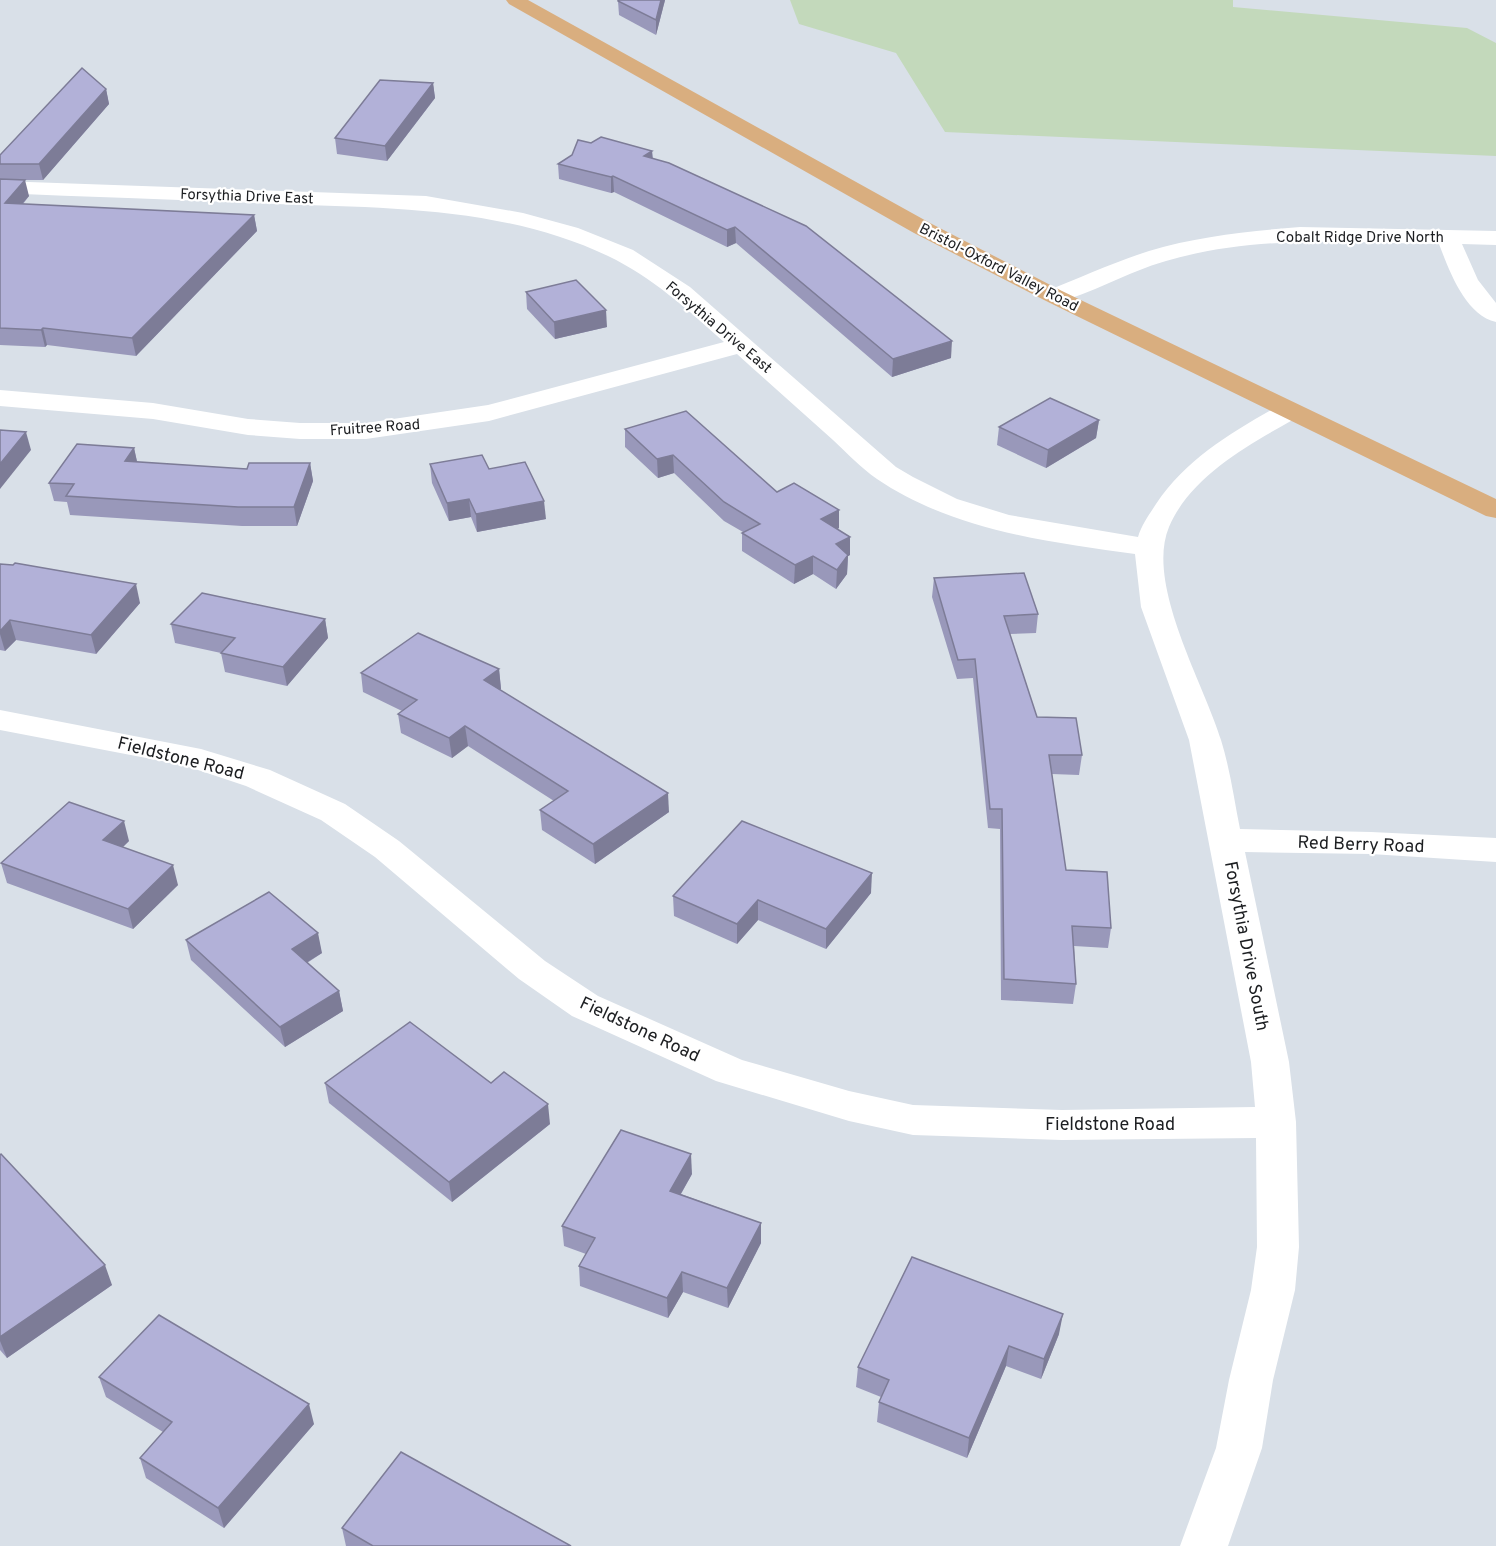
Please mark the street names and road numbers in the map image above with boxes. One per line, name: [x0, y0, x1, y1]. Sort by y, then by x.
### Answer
street label: Forsythia Drive East: [180, 186, 314, 209]
street label: Bristol-Oxford Valley Road: [915, 220, 1081, 317]
street label: Cobalt Ridge Drive North: [1276, 229, 1444, 248]
street label: Forsythia Drive East: [661, 278, 775, 378]
street label: Fruitree Road: [329, 416, 421, 441]
street label: Fieldstone Road: [115, 733, 247, 786]
street label: Red Berry Road: [1297, 832, 1425, 859]
street label: Forsythia Drive South: [1218, 860, 1273, 1033]
street label: Fieldstone Road: [576, 992, 703, 1068]
street label: Fieldstone Road: [1045, 1114, 1175, 1137]

